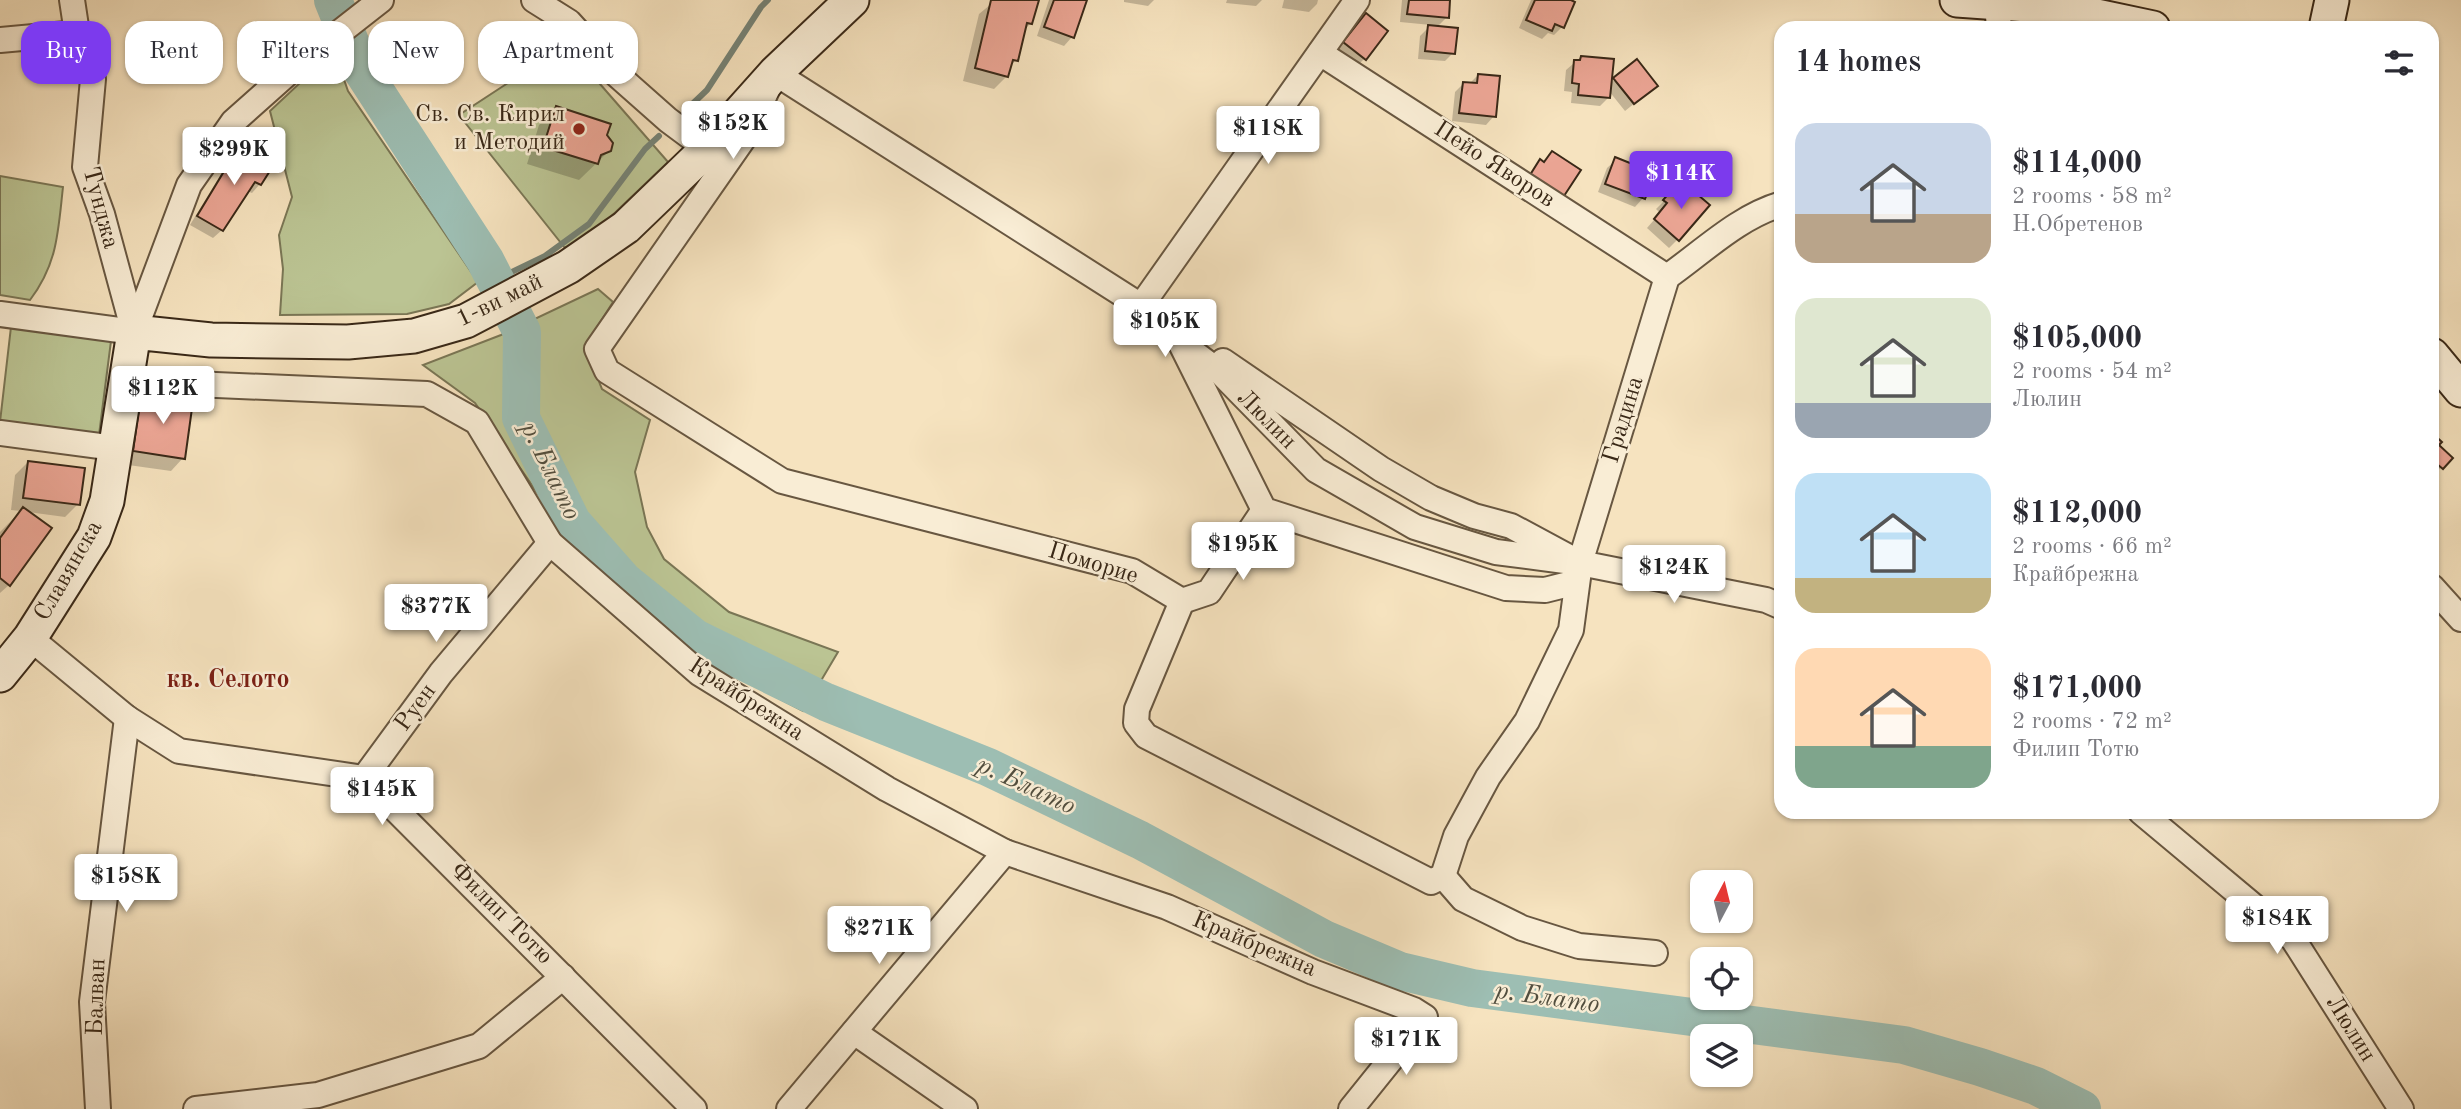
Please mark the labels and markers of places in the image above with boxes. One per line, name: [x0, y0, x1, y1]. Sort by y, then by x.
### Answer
pin: $152K: [684, 102, 782, 161]
place label: Св. Св. Кирил и Методий: [415, 103, 565, 155]
pin: $118K: [1219, 106, 1317, 166]
marker: Св. Св. Кирил и Методий: [571, 121, 587, 137]
pin: $299K: [185, 128, 283, 187]
pin: $114K: [1632, 152, 1730, 211]
pin: $105K: [1116, 300, 1214, 359]
pin: $112K: [114, 366, 212, 426]
pin: $195K: [1194, 522, 1292, 582]
pin: $124K: [1625, 546, 1723, 605]
pin: $377K: [387, 584, 485, 644]
pin: $145K: [333, 768, 431, 827]
pin: $158K: [77, 855, 175, 914]
pin: $184K: [2228, 897, 2326, 956]
pin: $271K: [830, 906, 928, 966]
pin: $171K: [1357, 1018, 1455, 1077]

